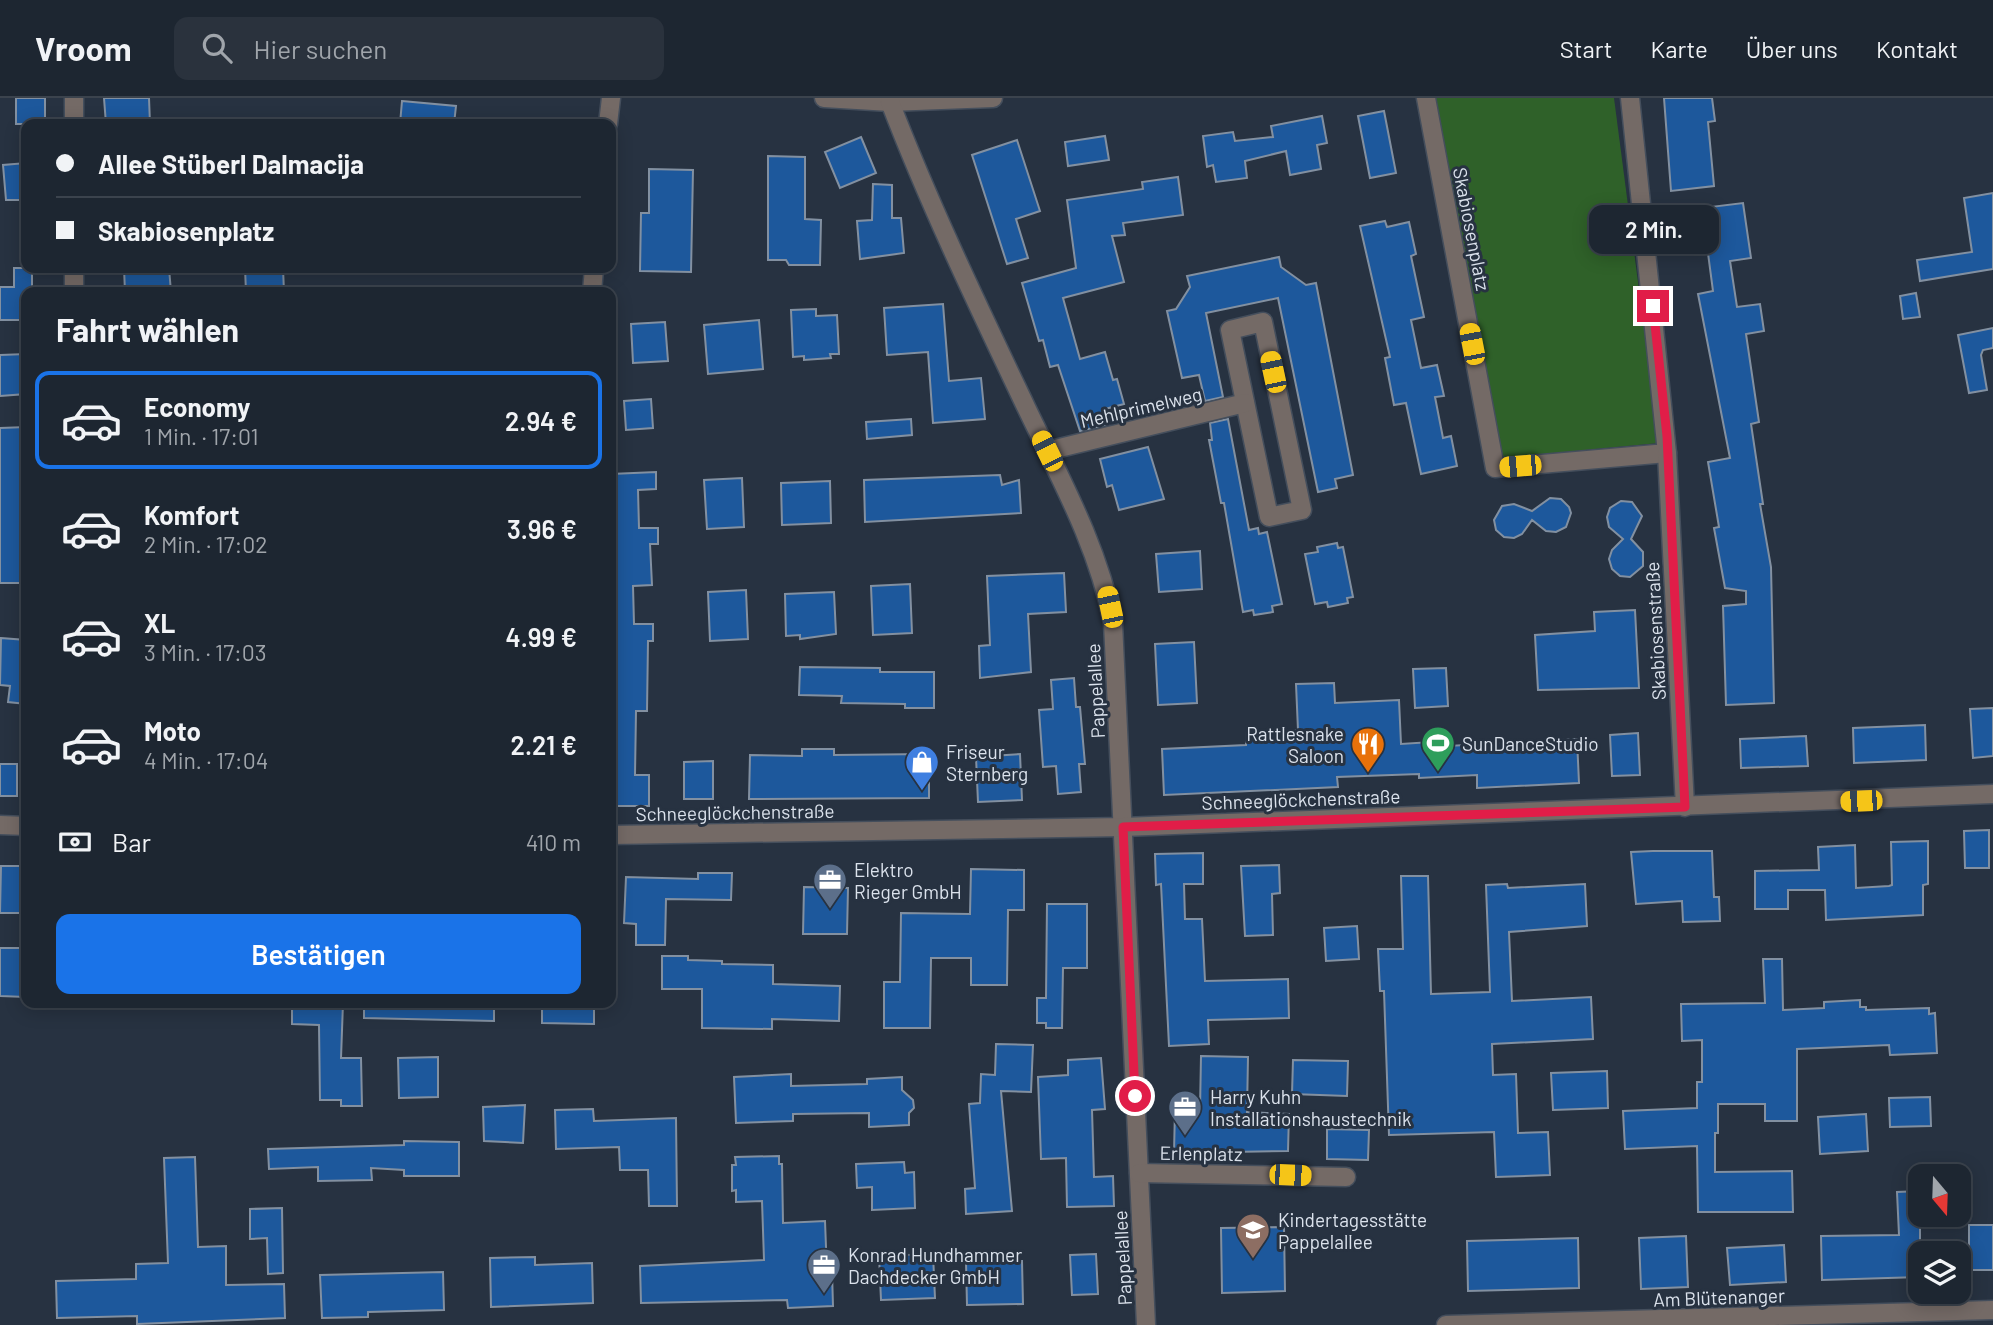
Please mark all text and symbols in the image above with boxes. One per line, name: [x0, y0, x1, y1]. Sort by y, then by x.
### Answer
search box: [174, 17, 664, 80]
text: Vroom: [35, 28, 132, 68]
icon: search: [198, 29, 236, 67]
text: Hier suchen: [254, 33, 387, 64]
text: Start: [1560, 34, 1613, 63]
text: Karte: [1651, 34, 1708, 63]
text: Über uns: [1746, 34, 1838, 63]
text: Kontakt: [1876, 34, 1958, 63]
text: Allee Stüberl Dalmacija: [98, 148, 364, 179]
street label: Skabiosenplatz: [1449, 165, 1495, 293]
callout: 2 Min.: [1588, 204, 1718, 254]
text: Skabiosenplatz: [98, 215, 274, 246]
text: 2 Min.: [1625, 215, 1683, 243]
route end: [1637, 290, 1669, 322]
text: Fahrt wählen: [56, 310, 239, 348]
car: [1458, 321, 1487, 367]
car: [1259, 349, 1288, 395]
street label: Mehlprimelweg: [1078, 382, 1204, 432]
icon: car: [60, 389, 123, 452]
text: Economy: [144, 391, 250, 422]
text: 2.94 €: [505, 405, 577, 436]
text: 1 Min. · 17:01: [144, 422, 258, 450]
car: [1029, 428, 1066, 474]
car: [1499, 454, 1542, 478]
icon: car: [60, 497, 123, 560]
text: Komfort: [144, 499, 239, 530]
text: 3.96 €: [507, 513, 577, 544]
text: 2 Min. · 17:02: [144, 530, 268, 558]
street label: Skabiosenstraße: [1640, 561, 1670, 701]
car: [1096, 584, 1125, 630]
icon: car: [60, 605, 123, 668]
text: XL: [144, 607, 175, 638]
text: 4.99 €: [506, 621, 577, 652]
text: 3 Min. · 17:03: [144, 638, 267, 666]
street label: Pappelallee: [1081, 643, 1109, 739]
icon: car: [60, 713, 123, 776]
text: Moto: [144, 715, 201, 746]
place label: Rattlesnake Saloon: [1246, 722, 1344, 767]
sports icon: SunDanceStudio: [1419, 724, 1457, 773]
restaurant icon: Rattlesnake Saloon: [1349, 725, 1387, 774]
text: 2.21 €: [511, 729, 577, 760]
place label: SunDanceStudio: [1462, 732, 1599, 755]
place label: Friseur Sternberg: [946, 740, 1028, 785]
shop icon: Friseur Sternberg: [903, 743, 941, 792]
text: 4 Min. · 17:04: [144, 746, 268, 774]
street label: Schneeglöckchenstraße: [1201, 784, 1401, 814]
car: [1840, 790, 1883, 812]
street label: Schneeglöckchenstraße: [635, 799, 835, 825]
icon: cash: [56, 823, 94, 861]
text: Bar: [112, 826, 151, 857]
text: 410 m: [526, 828, 581, 856]
place label: Elektro Rieger GmbH: [854, 858, 962, 903]
office icon: Elektro Rieger GmbH: [811, 861, 849, 910]
button: Bestätigen: [56, 914, 581, 994]
route start: [1119, 1080, 1151, 1112]
place label: Harry Kuhn Installationshaustechnik: [1210, 1085, 1412, 1130]
office icon: Harry Kuhn Installationshaustechnik: [1166, 1088, 1204, 1137]
street label: Erlenplatz: [1159, 1141, 1243, 1165]
car: [1269, 1164, 1312, 1186]
north arrow: [1908, 1164, 1970, 1227]
map controls: [1908, 1164, 1971, 1304]
place label: Kindertagesstätte Pappelallee: [1278, 1208, 1427, 1253]
street label: Pappelallee: [1108, 1210, 1136, 1306]
school or university icon: Kindertagesstätte Pappelallee: [1234, 1211, 1272, 1260]
button: layers: [1908, 1241, 1971, 1304]
place label: Konrad Hundhammer Dachdecker GmbH: [848, 1243, 1022, 1288]
office icon: Konrad Hundhammer Dachdecker GmbH: [805, 1246, 843, 1295]
street label: Am Blütenanger: [1653, 1283, 1785, 1311]

